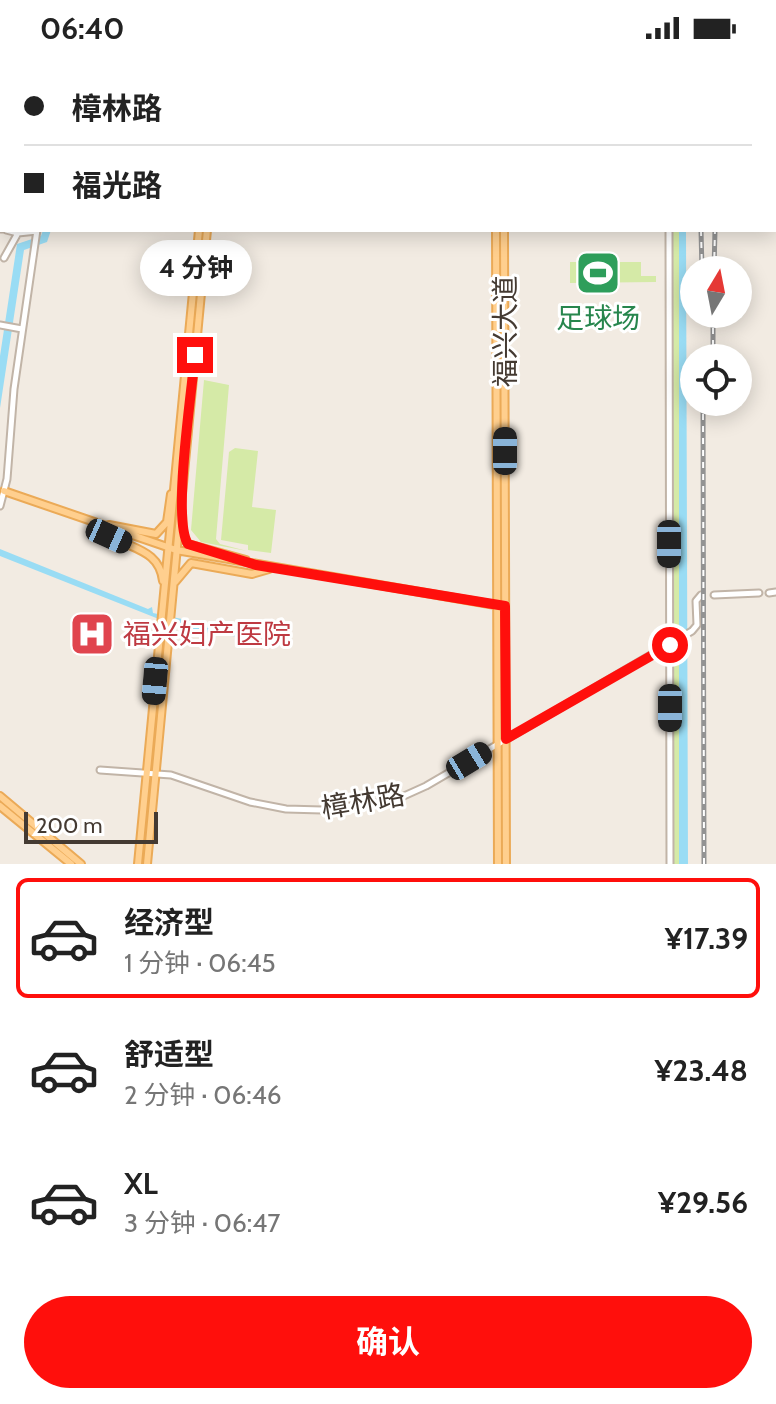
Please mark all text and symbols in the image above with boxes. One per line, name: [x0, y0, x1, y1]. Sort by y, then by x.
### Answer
text: 06:40: [40, 10, 125, 47]
text: 樟林路: [72, 90, 162, 127]
text: 福光路: [72, 167, 162, 204]
callout: 4 分钟: [139, 239, 251, 295]
sports icon: 足球场: [574, 249, 622, 297]
text: 4 分钟: [159, 252, 233, 284]
north arrow: [680, 256, 752, 328]
map controls: [680, 256, 752, 416]
street label: 福兴大道: [488, 275, 522, 387]
place label: 足球场: [556, 301, 640, 335]
route end: [177, 337, 213, 373]
button: locate: [680, 344, 752, 416]
car: [493, 427, 517, 475]
car: [82, 515, 136, 557]
car: [657, 520, 681, 568]
hospital icon: 福兴妇产医院: [68, 610, 116, 658]
place label: 福兴妇产医院: [123, 617, 291, 651]
route start: [652, 627, 688, 663]
car: [141, 656, 169, 706]
car: [658, 684, 682, 732]
car: [442, 738, 496, 784]
street label: 樟林路: [319, 777, 407, 825]
scale bar: [24, 808, 158, 844]
text: 200 m: [36, 812, 102, 839]
icon: car: [28, 902, 100, 974]
text: 经济型: [124, 904, 214, 941]
text: ¥17.39: [665, 920, 748, 957]
text: 1 分钟 · 06:45: [124, 947, 276, 979]
icon: car: [28, 1034, 100, 1106]
text: 舒适型: [124, 1036, 214, 1073]
text: ¥23.48: [654, 1052, 748, 1089]
text: 2 分钟 · 06:46: [124, 1079, 281, 1111]
text: XL: [124, 1165, 158, 1202]
icon: car: [28, 1166, 100, 1238]
text: ¥29.56: [658, 1184, 748, 1221]
text: 3 分钟 · 06:47: [124, 1207, 280, 1239]
button: 确认: [24, 1296, 752, 1388]

